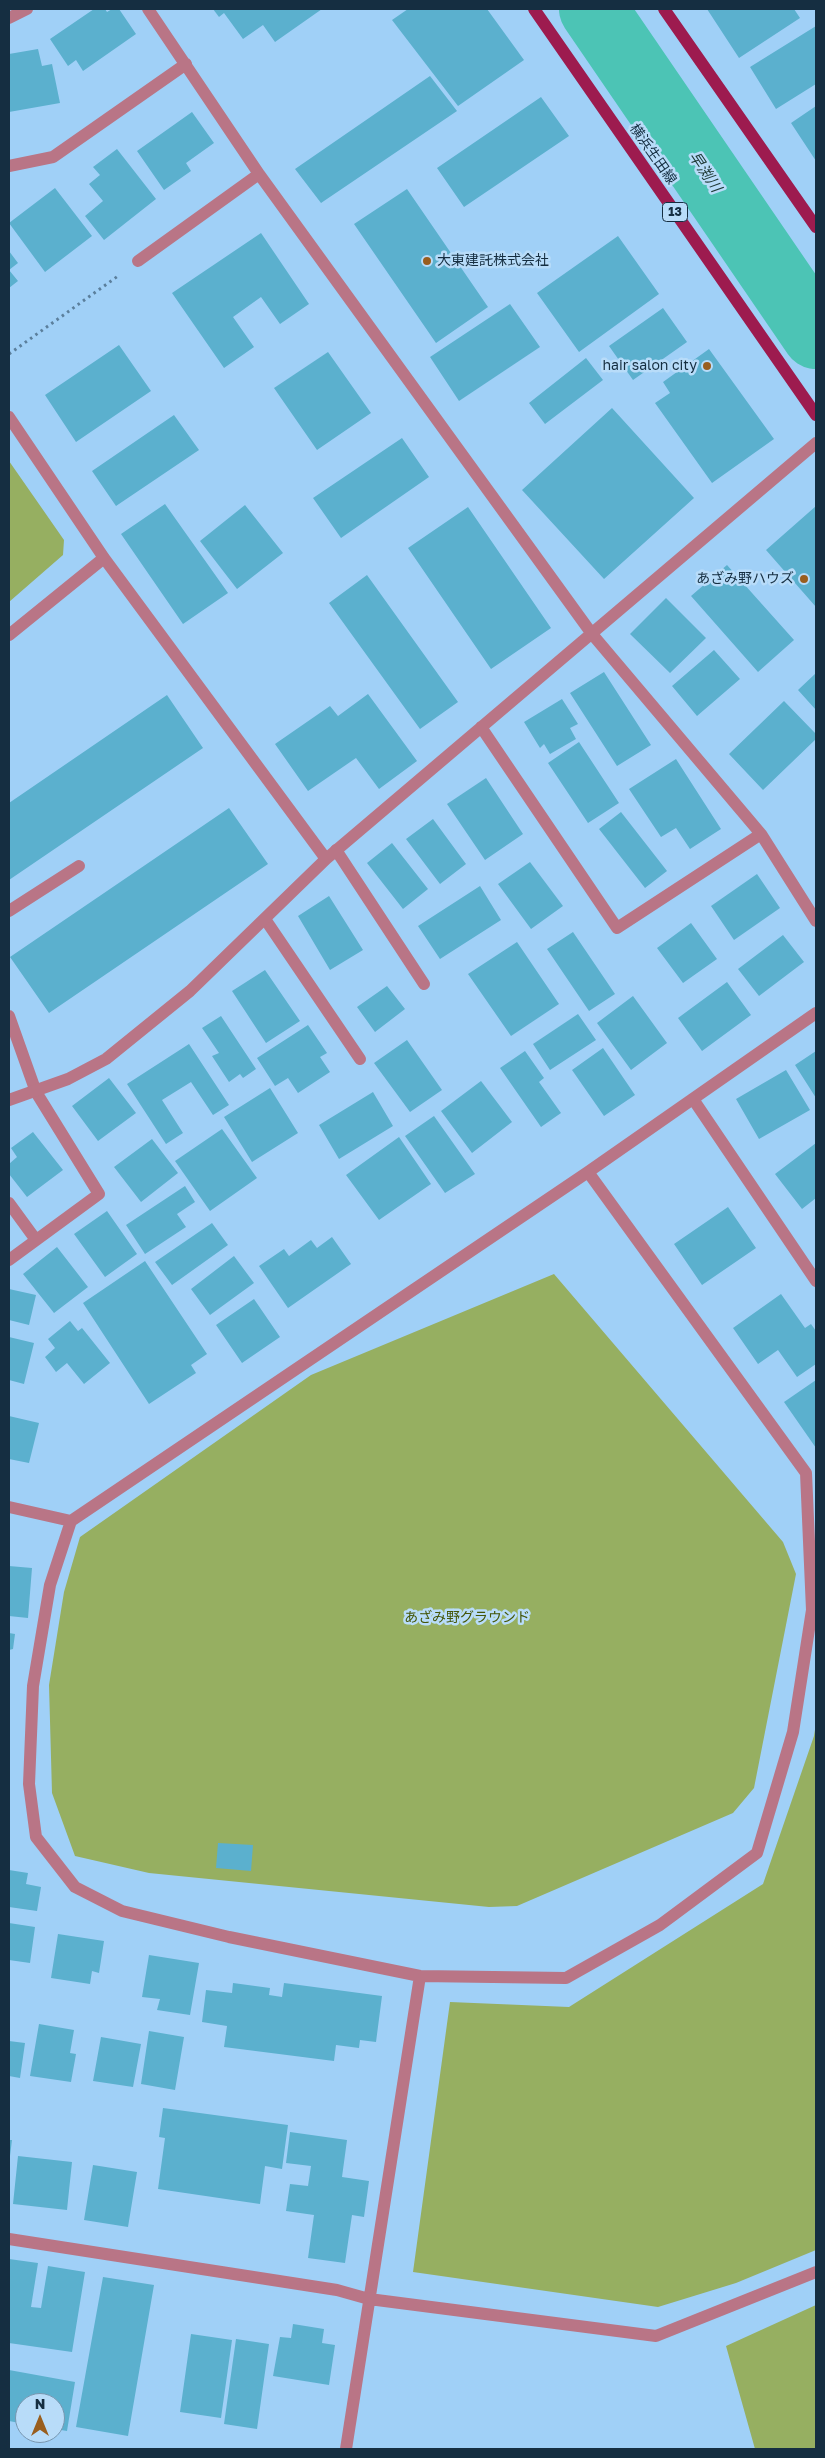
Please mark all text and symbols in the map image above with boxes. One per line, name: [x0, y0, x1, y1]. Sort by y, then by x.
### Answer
street label: 横浜生田線: [626, 121, 680, 187]
water label: 早渕川: [685, 148, 725, 196]
road number: 13: [662, 202, 688, 222]
place label: 大東建託株式会社: [437, 253, 549, 269]
marker: 大東建託株式会社: [421, 255, 433, 267]
place label: hair salon city: [602, 358, 697, 374]
marker: hair salon city: [701, 360, 713, 372]
place label: あざみ野ハウズ: [696, 571, 794, 587]
marker: あざみ野ハウズ: [798, 573, 810, 585]
park label: あざみ野グラウンド: [404, 1610, 530, 1626]
north arrow: [15, 2393, 65, 2443]
text: N: [35, 2395, 45, 2412]

